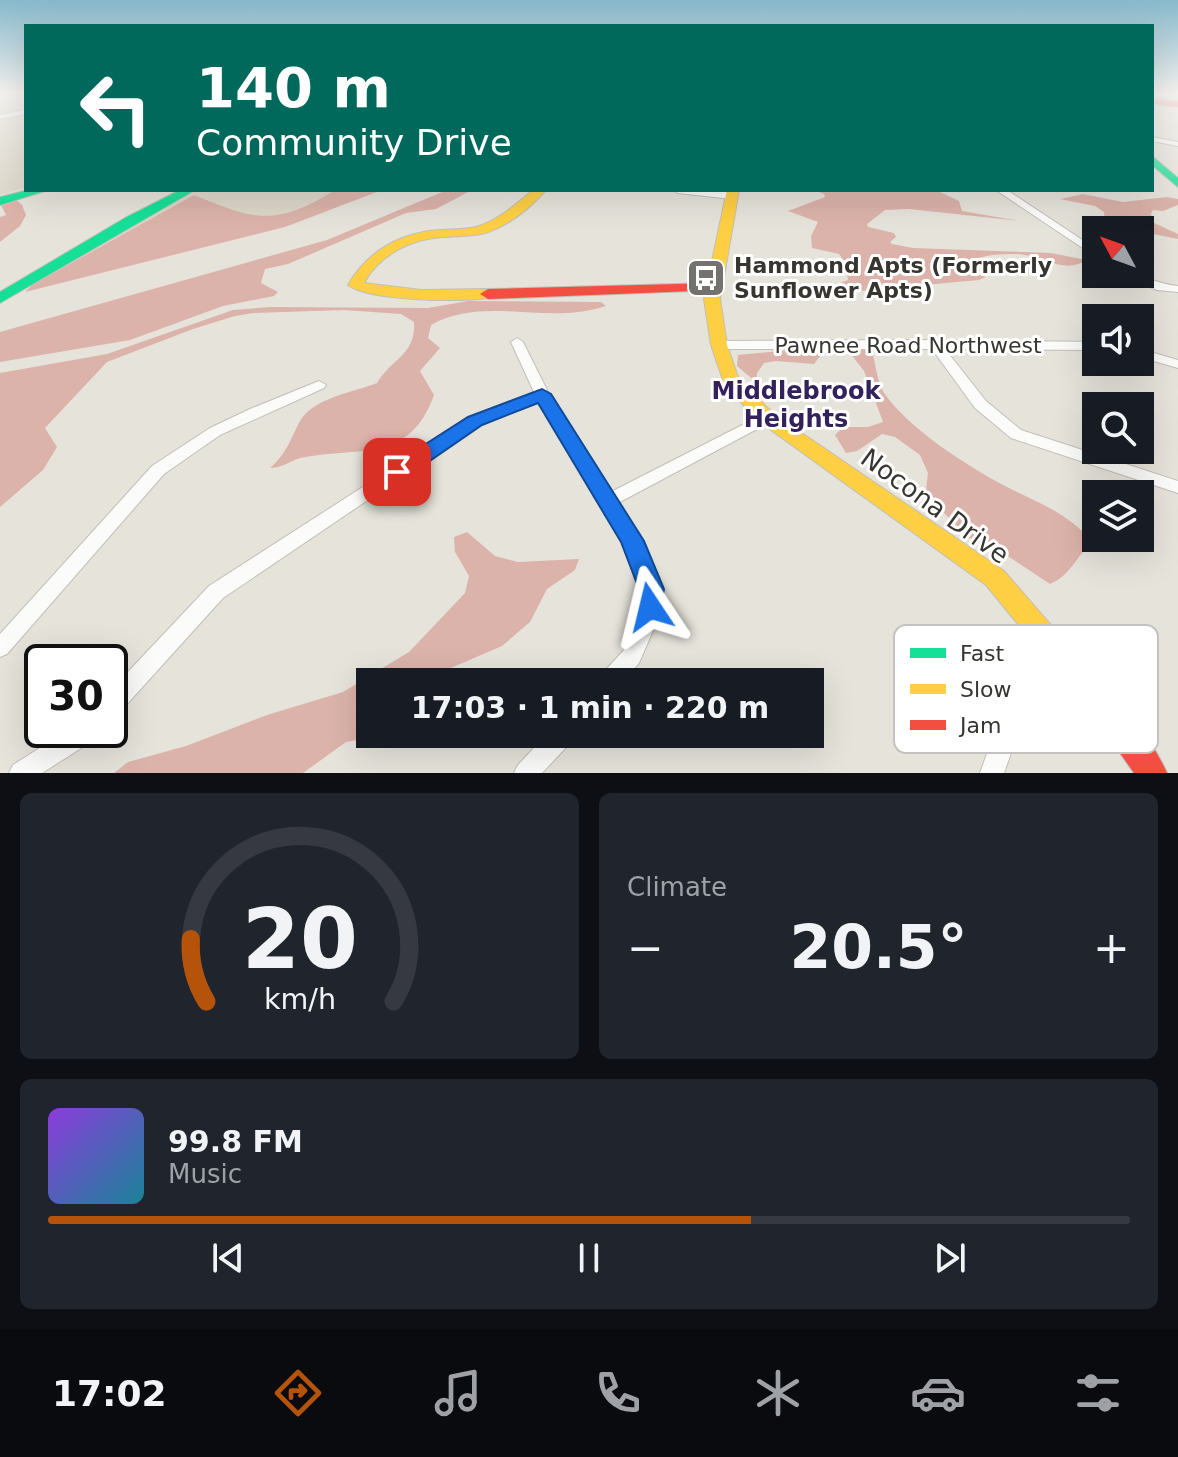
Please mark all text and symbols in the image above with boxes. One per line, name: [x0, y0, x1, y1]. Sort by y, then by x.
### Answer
text: 140 m: [196, 55, 391, 120]
icon: left: [64, 56, 168, 160]
text: Community Drive: [196, 122, 512, 163]
north arrow: [1082, 216, 1154, 288]
map controls: [1082, 216, 1154, 552]
place label: Hammond Apts (Formerly Sunflower Apts): [734, 253, 1052, 303]
bus stop icon: Hammond Apts (Formerly Sunflower Apts): [685, 257, 727, 299]
button: sound: [1082, 304, 1154, 376]
street label: Pawnee Road Northwest: [774, 333, 1042, 358]
district label: Middlebrook Heights: [712, 377, 881, 433]
button: search: [1082, 392, 1154, 464]
pin: [363, 438, 431, 506]
street label: Nocona Drive: [855, 442, 1015, 570]
icon: arrive: [375, 450, 419, 494]
button: layers: [1082, 480, 1154, 552]
position arrow: [608, 565, 692, 649]
legend: [894, 625, 1158, 753]
text: Fast: [960, 641, 1005, 666]
speed limit sign: 30: [24, 644, 128, 748]
text: Slow: [960, 677, 1012, 702]
text: 17:03 · 1 min · 220 m: [411, 690, 769, 725]
text: Jam: [958, 713, 1001, 738]
text: Climate: [627, 872, 727, 902]
text: 20: [242, 891, 357, 988]
text: 20.5°: [789, 912, 968, 982]
text: −: [627, 922, 664, 973]
text: +: [1093, 922, 1130, 973]
text: km/h: [263, 982, 336, 1016]
text: 99.8 FM: [168, 1124, 303, 1159]
text: Music: [168, 1159, 242, 1189]
icon: previous: [206, 1236, 250, 1280]
icon: pause: [567, 1236, 611, 1280]
icon: next: [928, 1236, 972, 1280]
icon: directions: [270, 1365, 326, 1421]
icon: music: [430, 1365, 486, 1421]
icon: phone: [590, 1365, 646, 1421]
icon: climate: [750, 1365, 806, 1421]
icon: car: [910, 1365, 966, 1421]
icon: filters: [1070, 1365, 1126, 1421]
text: 17:02: [52, 1373, 167, 1414]

